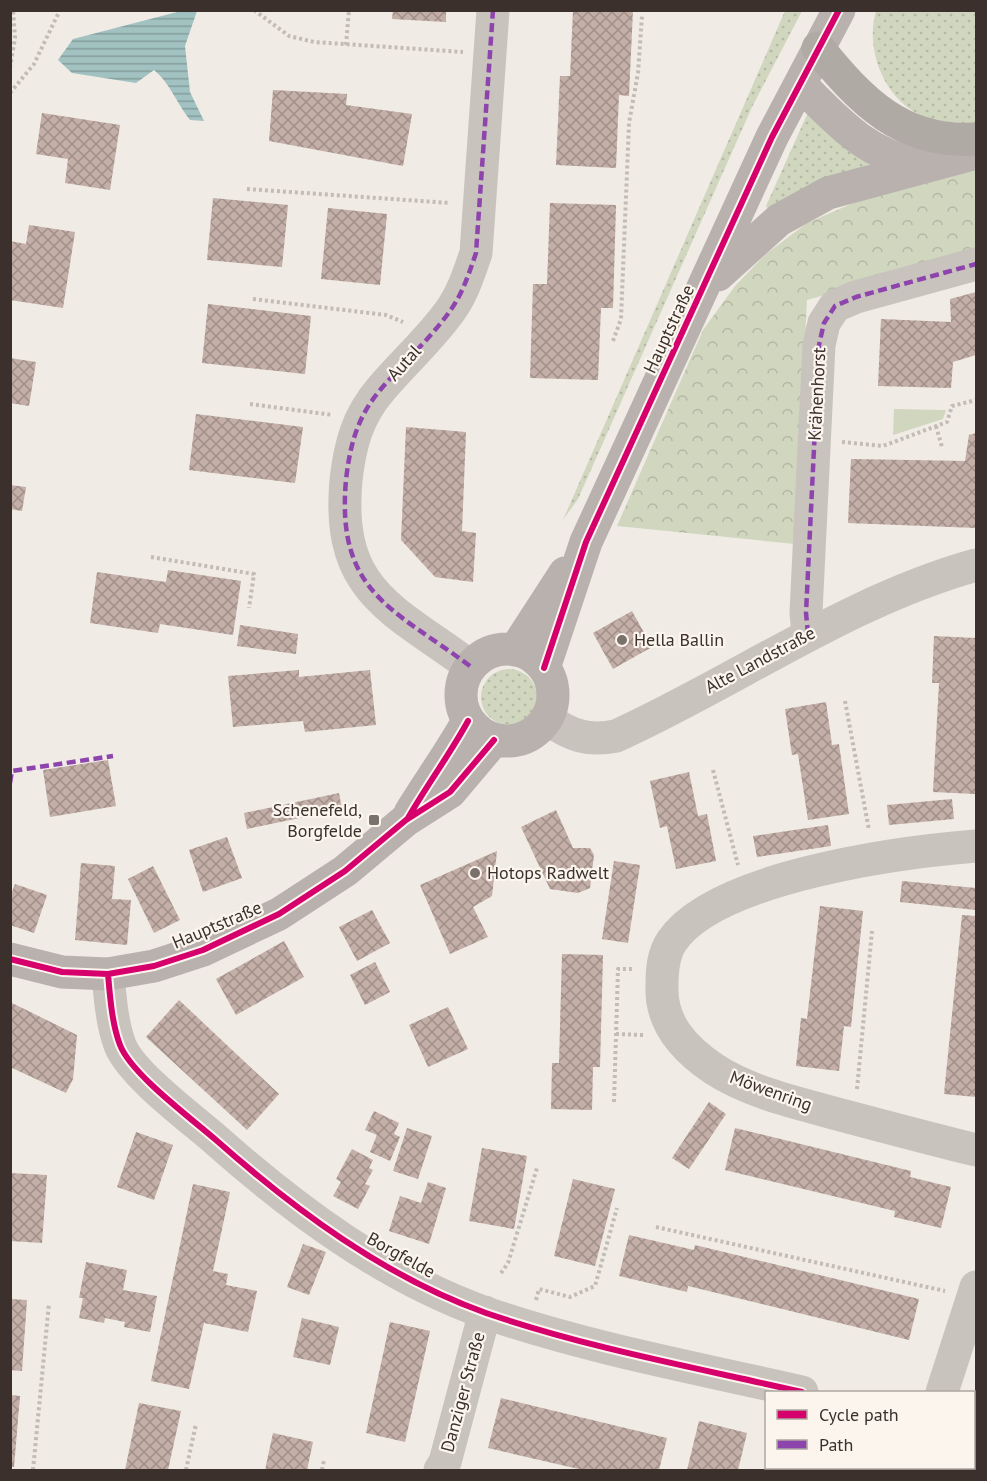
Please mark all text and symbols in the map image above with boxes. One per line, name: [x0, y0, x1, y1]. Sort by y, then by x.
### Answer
street label: Hauptstraße: [638, 281, 699, 377]
street label: Autal: [382, 339, 426, 385]
street label: Krähenhorst: [803, 347, 830, 441]
street label: Alte Landstraße: [701, 621, 819, 698]
place label: Hella Ballin: [634, 628, 724, 651]
marker: Hella Ballin: [615, 633, 629, 647]
place label: Schenefeld, Borgfelde: [273, 798, 362, 842]
marker: Schenefeld, Borgfelde: [367, 813, 381, 827]
place label: Hotops Radwelt: [487, 861, 609, 884]
marker: Hotops Radwelt: [468, 866, 482, 880]
street label: Hauptstraße: [169, 895, 265, 954]
street label: Möwenring: [727, 1065, 816, 1116]
street label: Borgfelde: [363, 1226, 439, 1283]
street label: Danziger Straße: [435, 1329, 490, 1455]
legend: [765, 1391, 975, 1469]
text: Cycle path: [819, 1403, 899, 1426]
text: Path: [819, 1433, 853, 1456]

